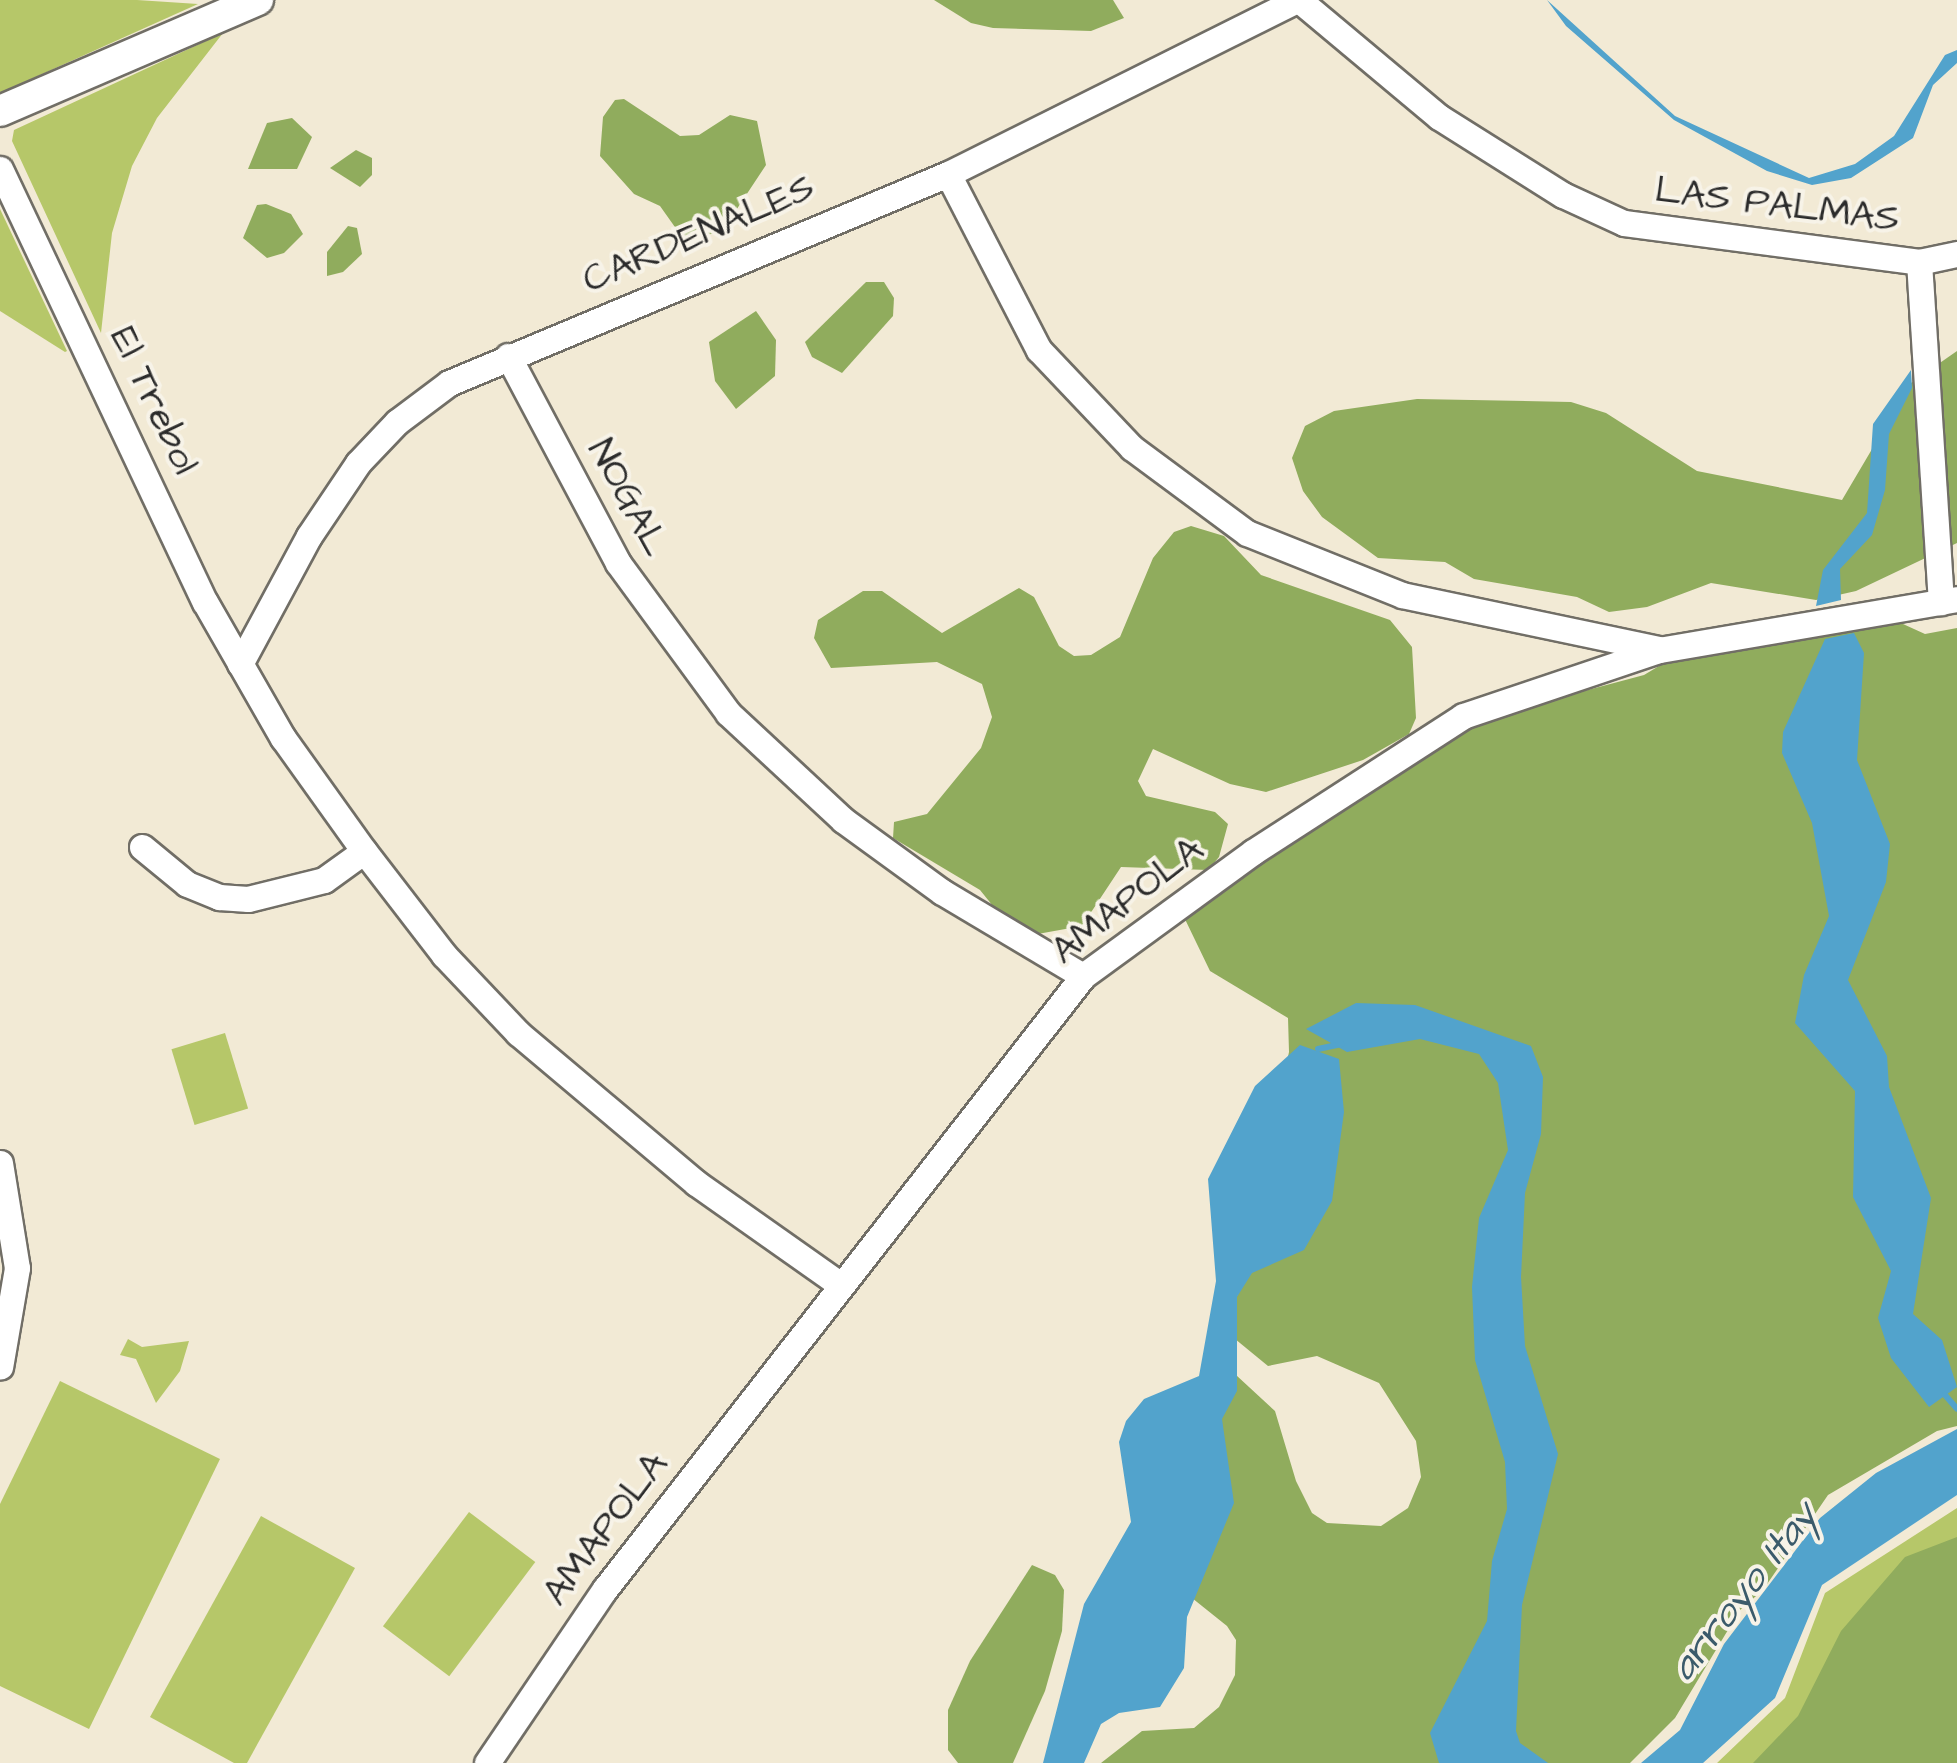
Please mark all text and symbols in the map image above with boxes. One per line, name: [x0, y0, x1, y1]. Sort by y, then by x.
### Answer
street label: CARDENALES: [576, 166, 822, 304]
street label: LAS PALMAS: [1652, 168, 1902, 244]
street label: El Trebol: [99, 320, 207, 482]
street label: NOGAL: [576, 432, 678, 564]
street label: AMAPOLA: [1043, 827, 1213, 975]
street label: AMAPOLA: [533, 1443, 679, 1615]
water label: arroyo Itay: [1660, 1494, 1828, 1690]

